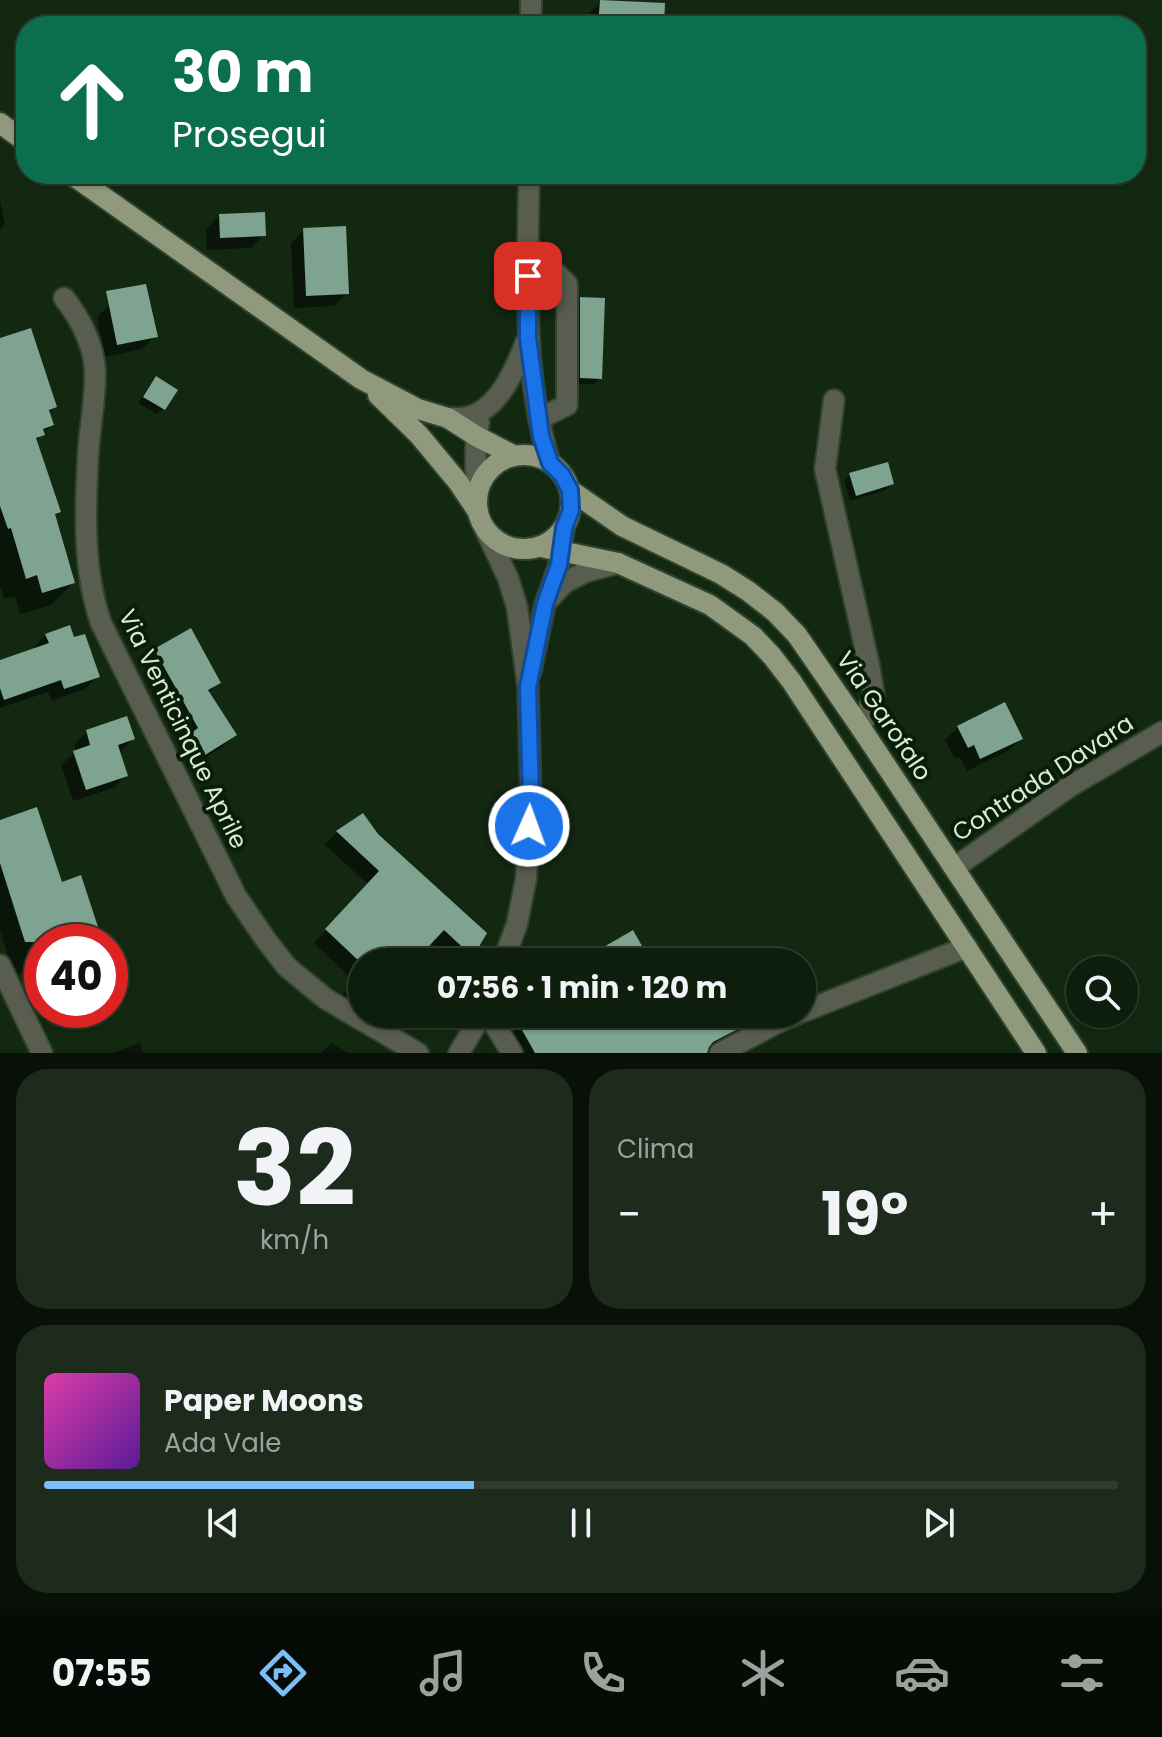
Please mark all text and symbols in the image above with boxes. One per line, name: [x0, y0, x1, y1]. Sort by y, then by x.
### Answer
text: 30 m: [172, 33, 314, 112]
icon: ahead: [40, 48, 144, 152]
text: Prosegui: [172, 109, 327, 160]
pin: [494, 242, 562, 310]
icon: arrive: [506, 254, 550, 298]
street label: Via Venticinque Aprile: [111, 604, 256, 854]
street label: Via Garofalo: [829, 645, 940, 787]
street label: Contrada Davara: [946, 707, 1140, 849]
position arrow: [487, 784, 571, 868]
speed limit sign: 40: [24, 924, 128, 1028]
map controls: [1066, 956, 1138, 1028]
button: search: [1066, 956, 1138, 1028]
text: 07:56 · 1 min · 120 m: [437, 966, 727, 1009]
text: 32: [233, 1096, 356, 1241]
text: Clima: [617, 1131, 694, 1167]
text: 19°: [821, 1172, 908, 1256]
text: −: [617, 1184, 641, 1245]
text: +: [1088, 1184, 1118, 1245]
text: km/h: [260, 1222, 329, 1258]
text: Paper Moons: [164, 1379, 364, 1422]
text: Ada Vale: [164, 1425, 281, 1461]
icon: previous: [201, 1501, 245, 1545]
icon: pause: [559, 1501, 603, 1545]
icon: next: [917, 1501, 961, 1545]
icon: directions: [255, 1645, 311, 1701]
icon: music: [415, 1645, 471, 1701]
icon: phone: [575, 1645, 631, 1701]
icon: climate: [735, 1645, 791, 1701]
icon: car: [894, 1645, 950, 1701]
icon: filters: [1054, 1645, 1110, 1701]
text: 07:55: [52, 1648, 152, 1699]

